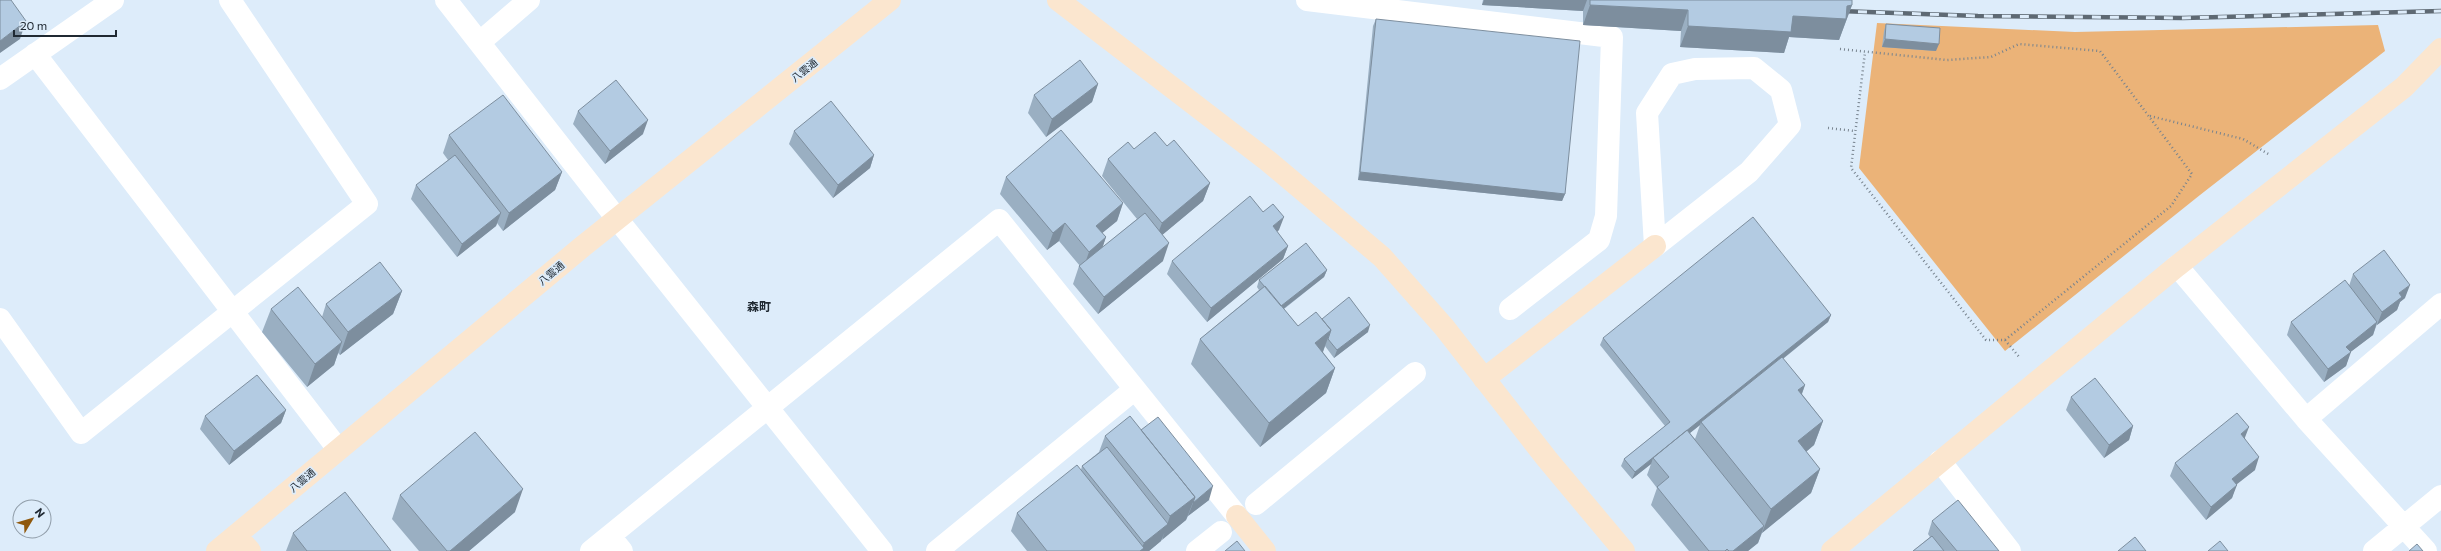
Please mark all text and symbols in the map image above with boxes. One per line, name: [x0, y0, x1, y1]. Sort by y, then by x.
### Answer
scale bar: [14, 12, 116, 38]
text: 20 m: [20, 18, 47, 32]
street label: 八雲通: [789, 56, 819, 84]
street label: 八雲通: [536, 259, 566, 287]
district label: 森町: [747, 299, 771, 313]
street label: 八雲通: [287, 466, 317, 494]
north arrow: [12, 499, 52, 539]
text: N: [33, 505, 48, 520]

